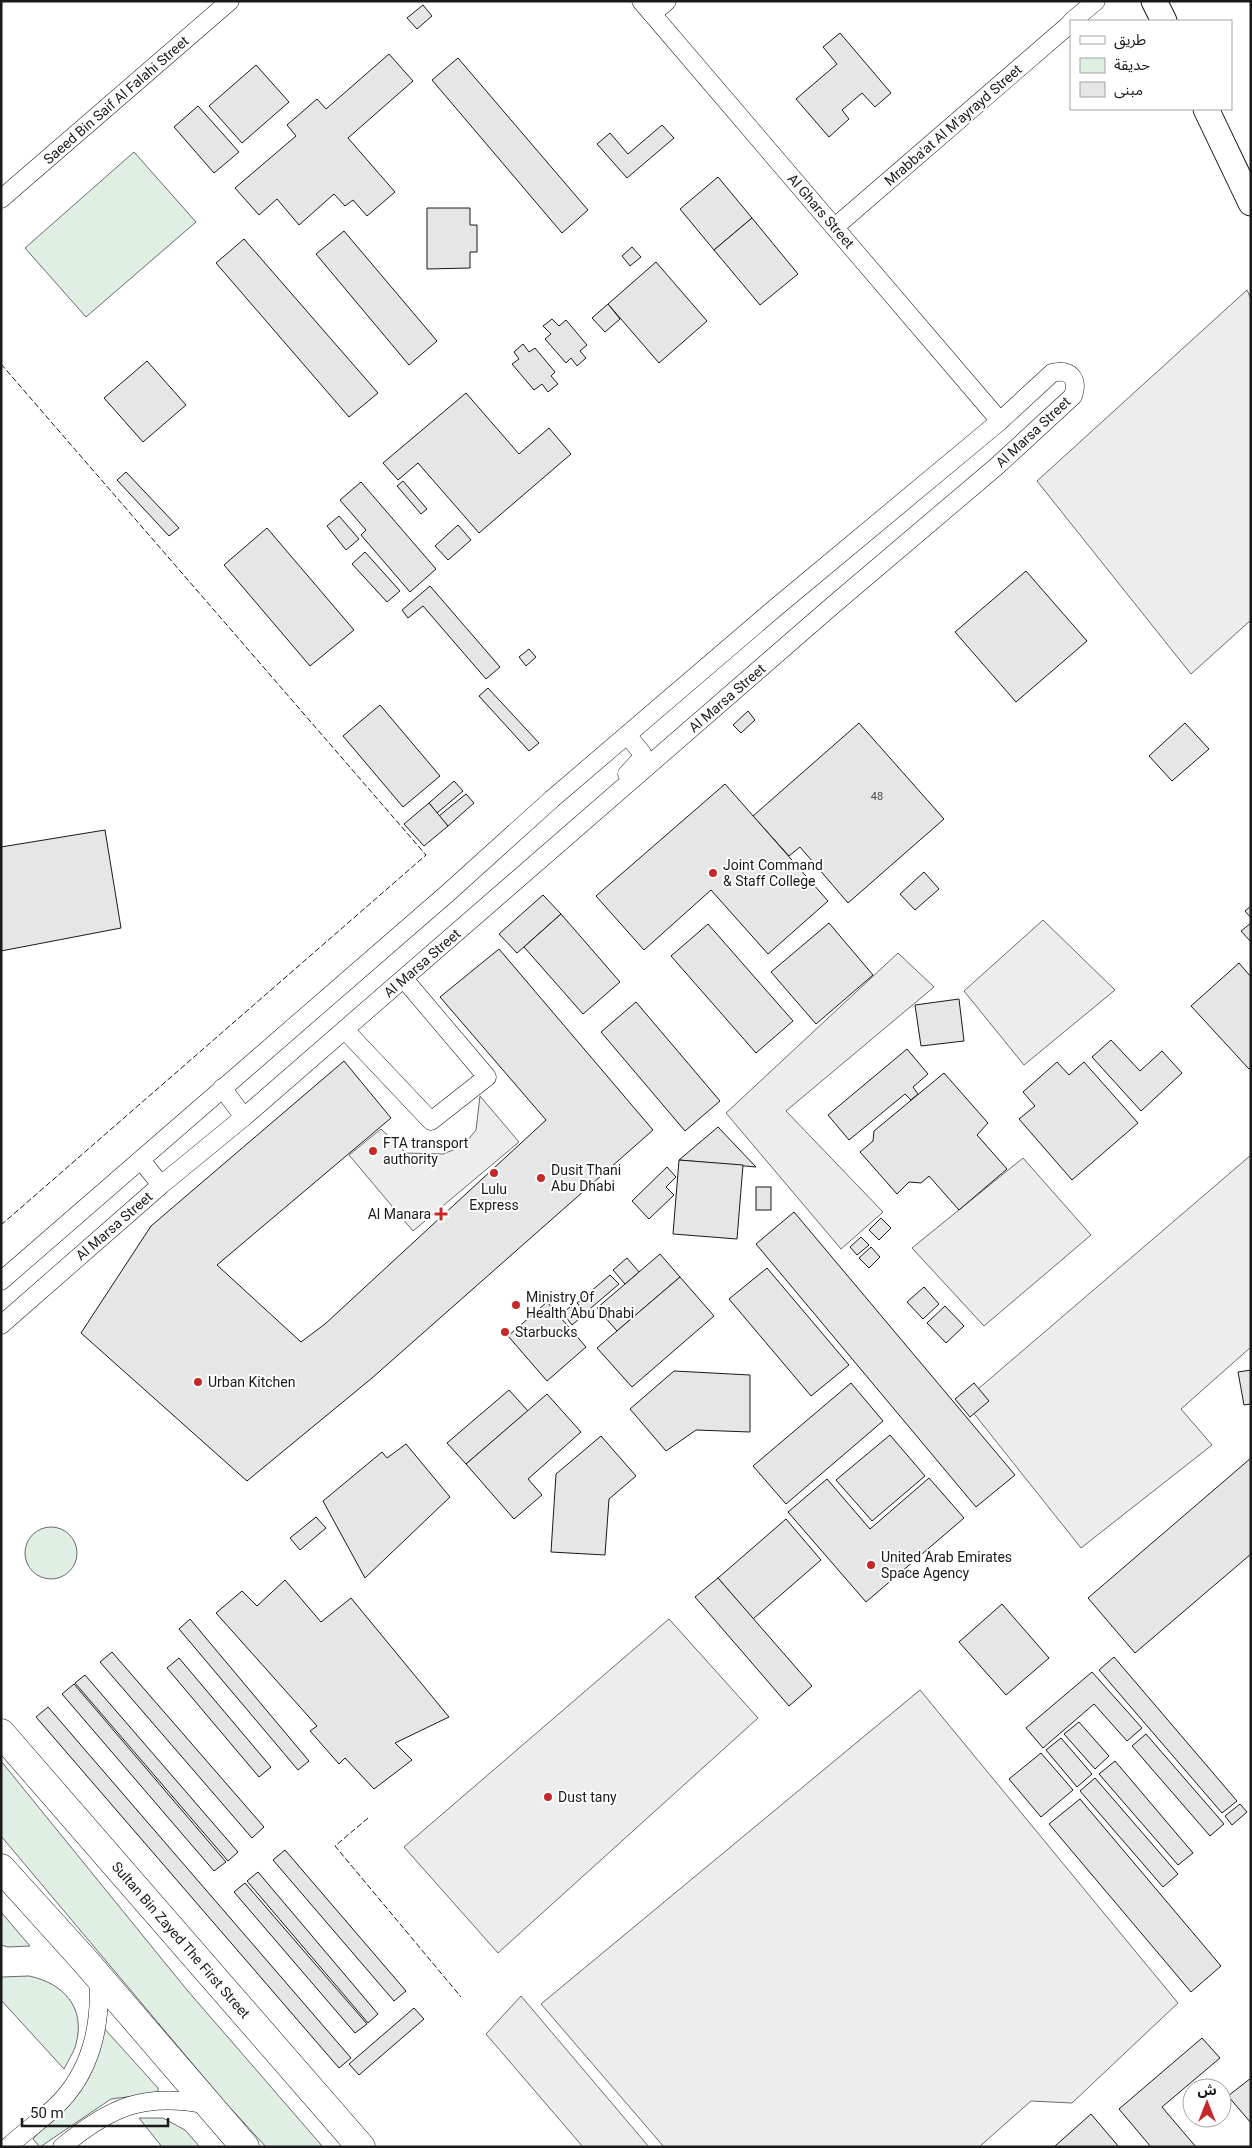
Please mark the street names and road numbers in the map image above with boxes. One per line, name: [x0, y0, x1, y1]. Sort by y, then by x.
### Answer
street label: Saeed Bin Saif Al Falahi Street: [40, 32, 192, 167]
street label: Mrabba'at Al M'ayrayd Street: [881, 61, 1025, 189]
street label: Al Ghars Street: [784, 171, 858, 252]
street label: Al Marsa Street: [992, 393, 1074, 471]
street label: Al Marsa Street: [686, 660, 769, 735]
street label: Al Marsa Street: [381, 925, 464, 1000]
street label: Al Marsa Street: [73, 1188, 156, 1263]
street label: Sultan Bin Zayed The First Street: [109, 1858, 254, 2022]

